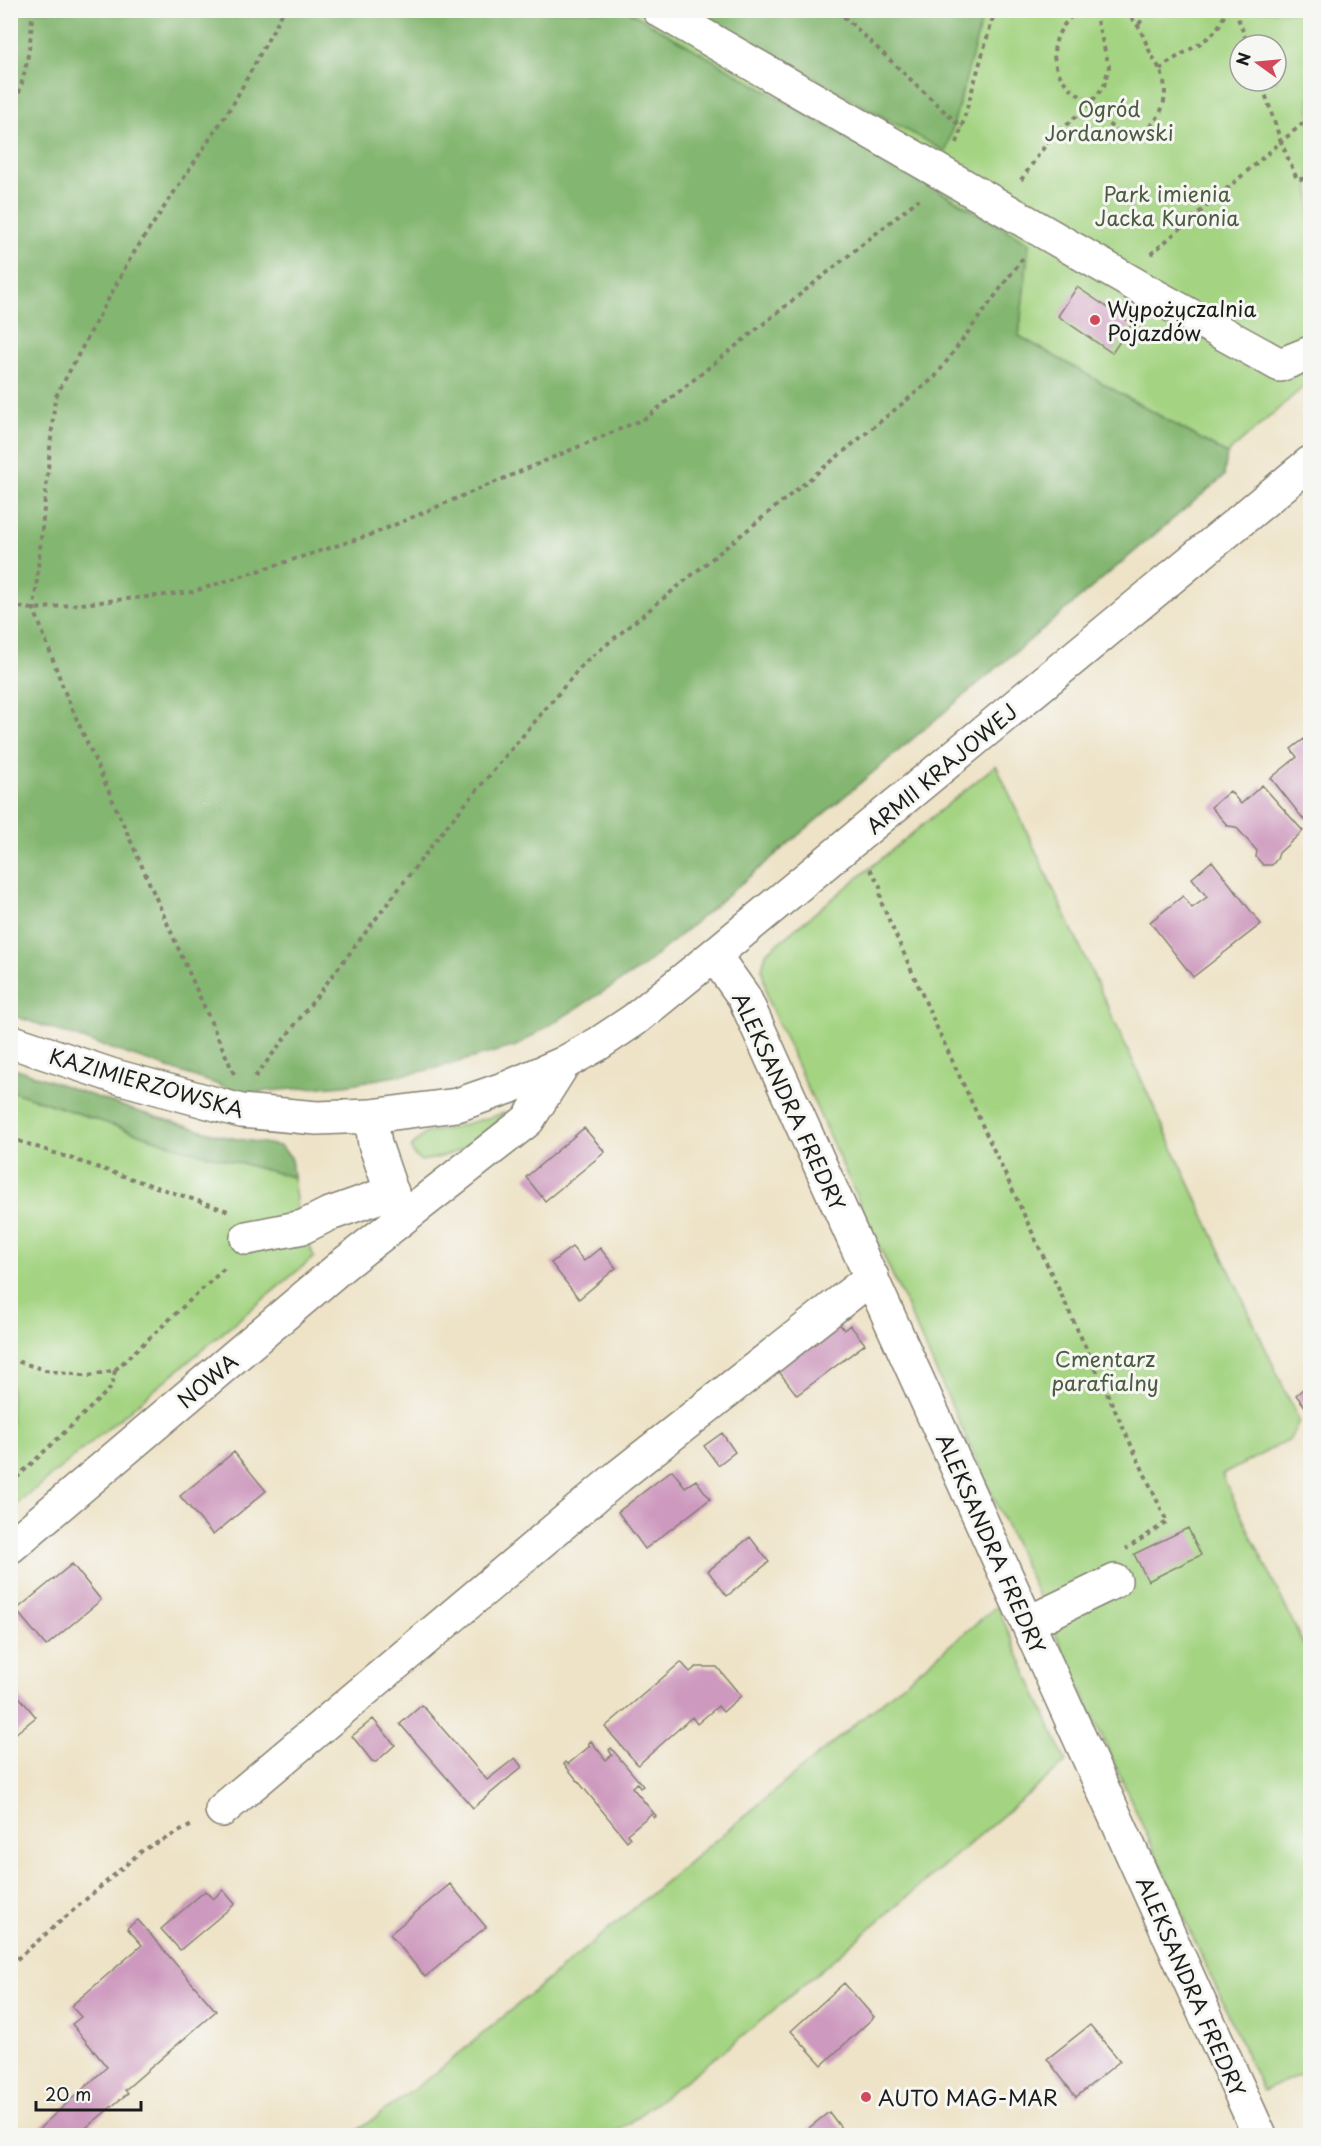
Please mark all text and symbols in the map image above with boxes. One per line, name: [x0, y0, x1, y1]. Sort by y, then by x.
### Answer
north arrow: [1228, 33, 1288, 93]
text: N: [1229, 50, 1256, 68]
park label: Ogród Jordanowski: [1044, 92, 1174, 148]
park label: Park imienia Jacka Kuronia: [1095, 177, 1239, 233]
place label: Wypożyczalnia Pojazdów: [1107, 292, 1256, 348]
marker: Wypożyczalnia Pojazdów: [1088, 313, 1102, 327]
street label: ARMII KRAJOWEJ: [858, 695, 1024, 841]
street label: ALEKSANDRA FREDRY: [725, 986, 855, 1216]
street label: KAZIMIERZOWSKA: [46, 1039, 248, 1125]
park label: Cmentarz parafialny: [1051, 1342, 1159, 1398]
street label: NOWA: [170, 1345, 244, 1415]
street label: ALEKSANDRA FREDRY: [929, 1428, 1055, 1658]
street label: ALEKSANDRA FREDRY: [1129, 1871, 1255, 2101]
scale bar: [36, 2074, 141, 2112]
text: 20 m: [45, 2080, 91, 2107]
place label: AUTO MAG-MAR: [878, 2081, 1058, 2113]
marker: AUTO MAG-MAR: [859, 2090, 873, 2104]

